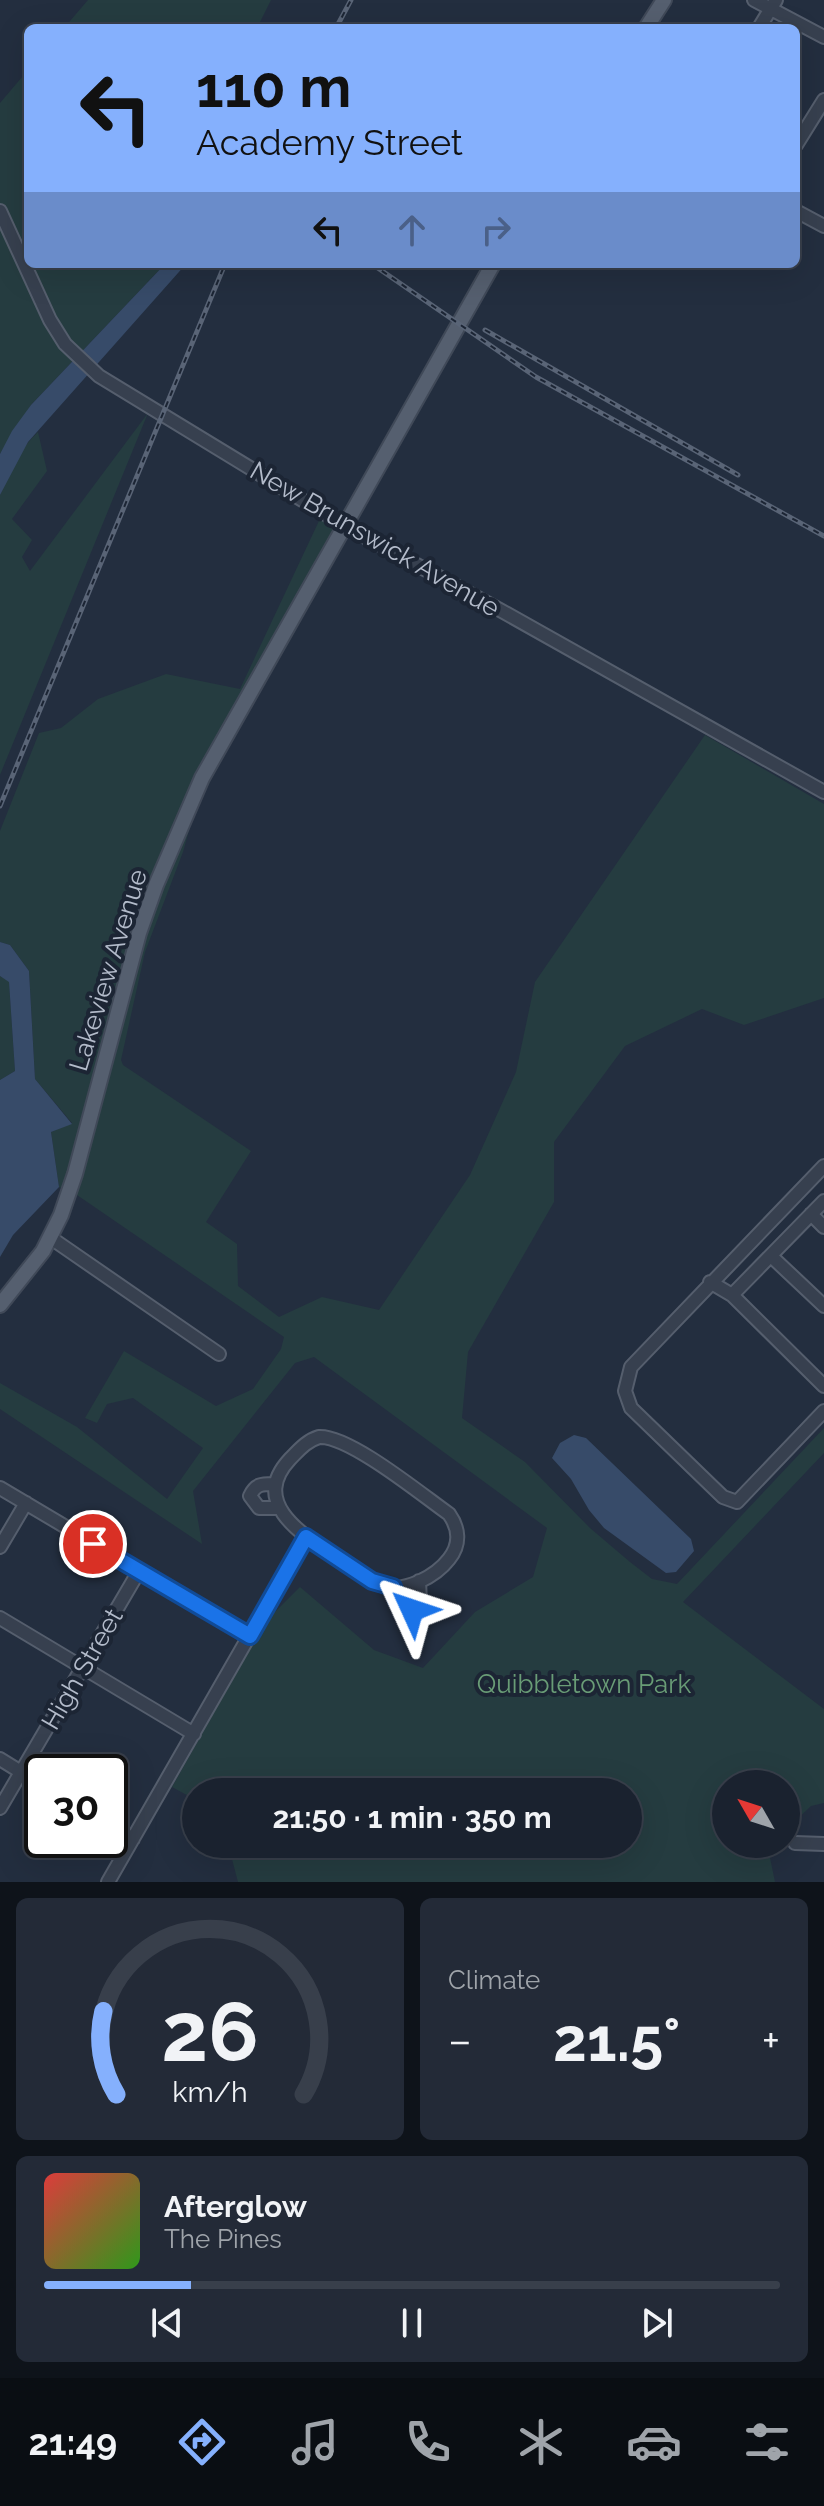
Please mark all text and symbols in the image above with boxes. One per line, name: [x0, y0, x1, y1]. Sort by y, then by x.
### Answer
text: 110 m: [196, 54, 351, 120]
icon: left: [64, 56, 168, 160]
text: Academy Street: [196, 121, 463, 163]
icon: left: [306, 208, 350, 252]
icon: ahead: [390, 208, 434, 252]
icon: right: [474, 208, 518, 252]
street label: New Brunswick Avenue: [245, 455, 505, 623]
street label: Lakeview Avenue: [63, 866, 153, 1074]
pin: [59, 1510, 127, 1578]
icon: arrive: [71, 1522, 115, 1566]
position arrow: [370, 1568, 454, 1652]
street label: High Street: [35, 1603, 129, 1735]
park label: Quibbletown Park: [477, 1669, 691, 1699]
speed limit sign: 30: [24, 1754, 128, 1858]
north arrow: [712, 1770, 800, 1858]
map controls: [712, 1770, 800, 1858]
text: 21:50 · 1 min · 350 m: [272, 1800, 552, 1835]
text: Climate: [448, 1965, 540, 1995]
text: 26: [161, 1983, 259, 2080]
text: 21.5°: [553, 2005, 680, 2075]
text: −: [448, 2015, 472, 2066]
text: +: [762, 2015, 780, 2066]
text: km/h: [172, 2075, 248, 2109]
text: Afterglow: [164, 2189, 307, 2224]
text: The Pines: [164, 2224, 282, 2254]
icon: previous: [145, 2301, 189, 2345]
icon: pause: [390, 2301, 434, 2345]
icon: next: [635, 2301, 679, 2345]
icon: directions: [174, 2414, 230, 2470]
icon: music: [287, 2414, 343, 2470]
icon: phone: [400, 2414, 456, 2470]
icon: climate: [513, 2414, 569, 2470]
icon: car: [626, 2414, 682, 2470]
icon: filters: [739, 2414, 795, 2470]
text: 21:49: [29, 2421, 117, 2463]

